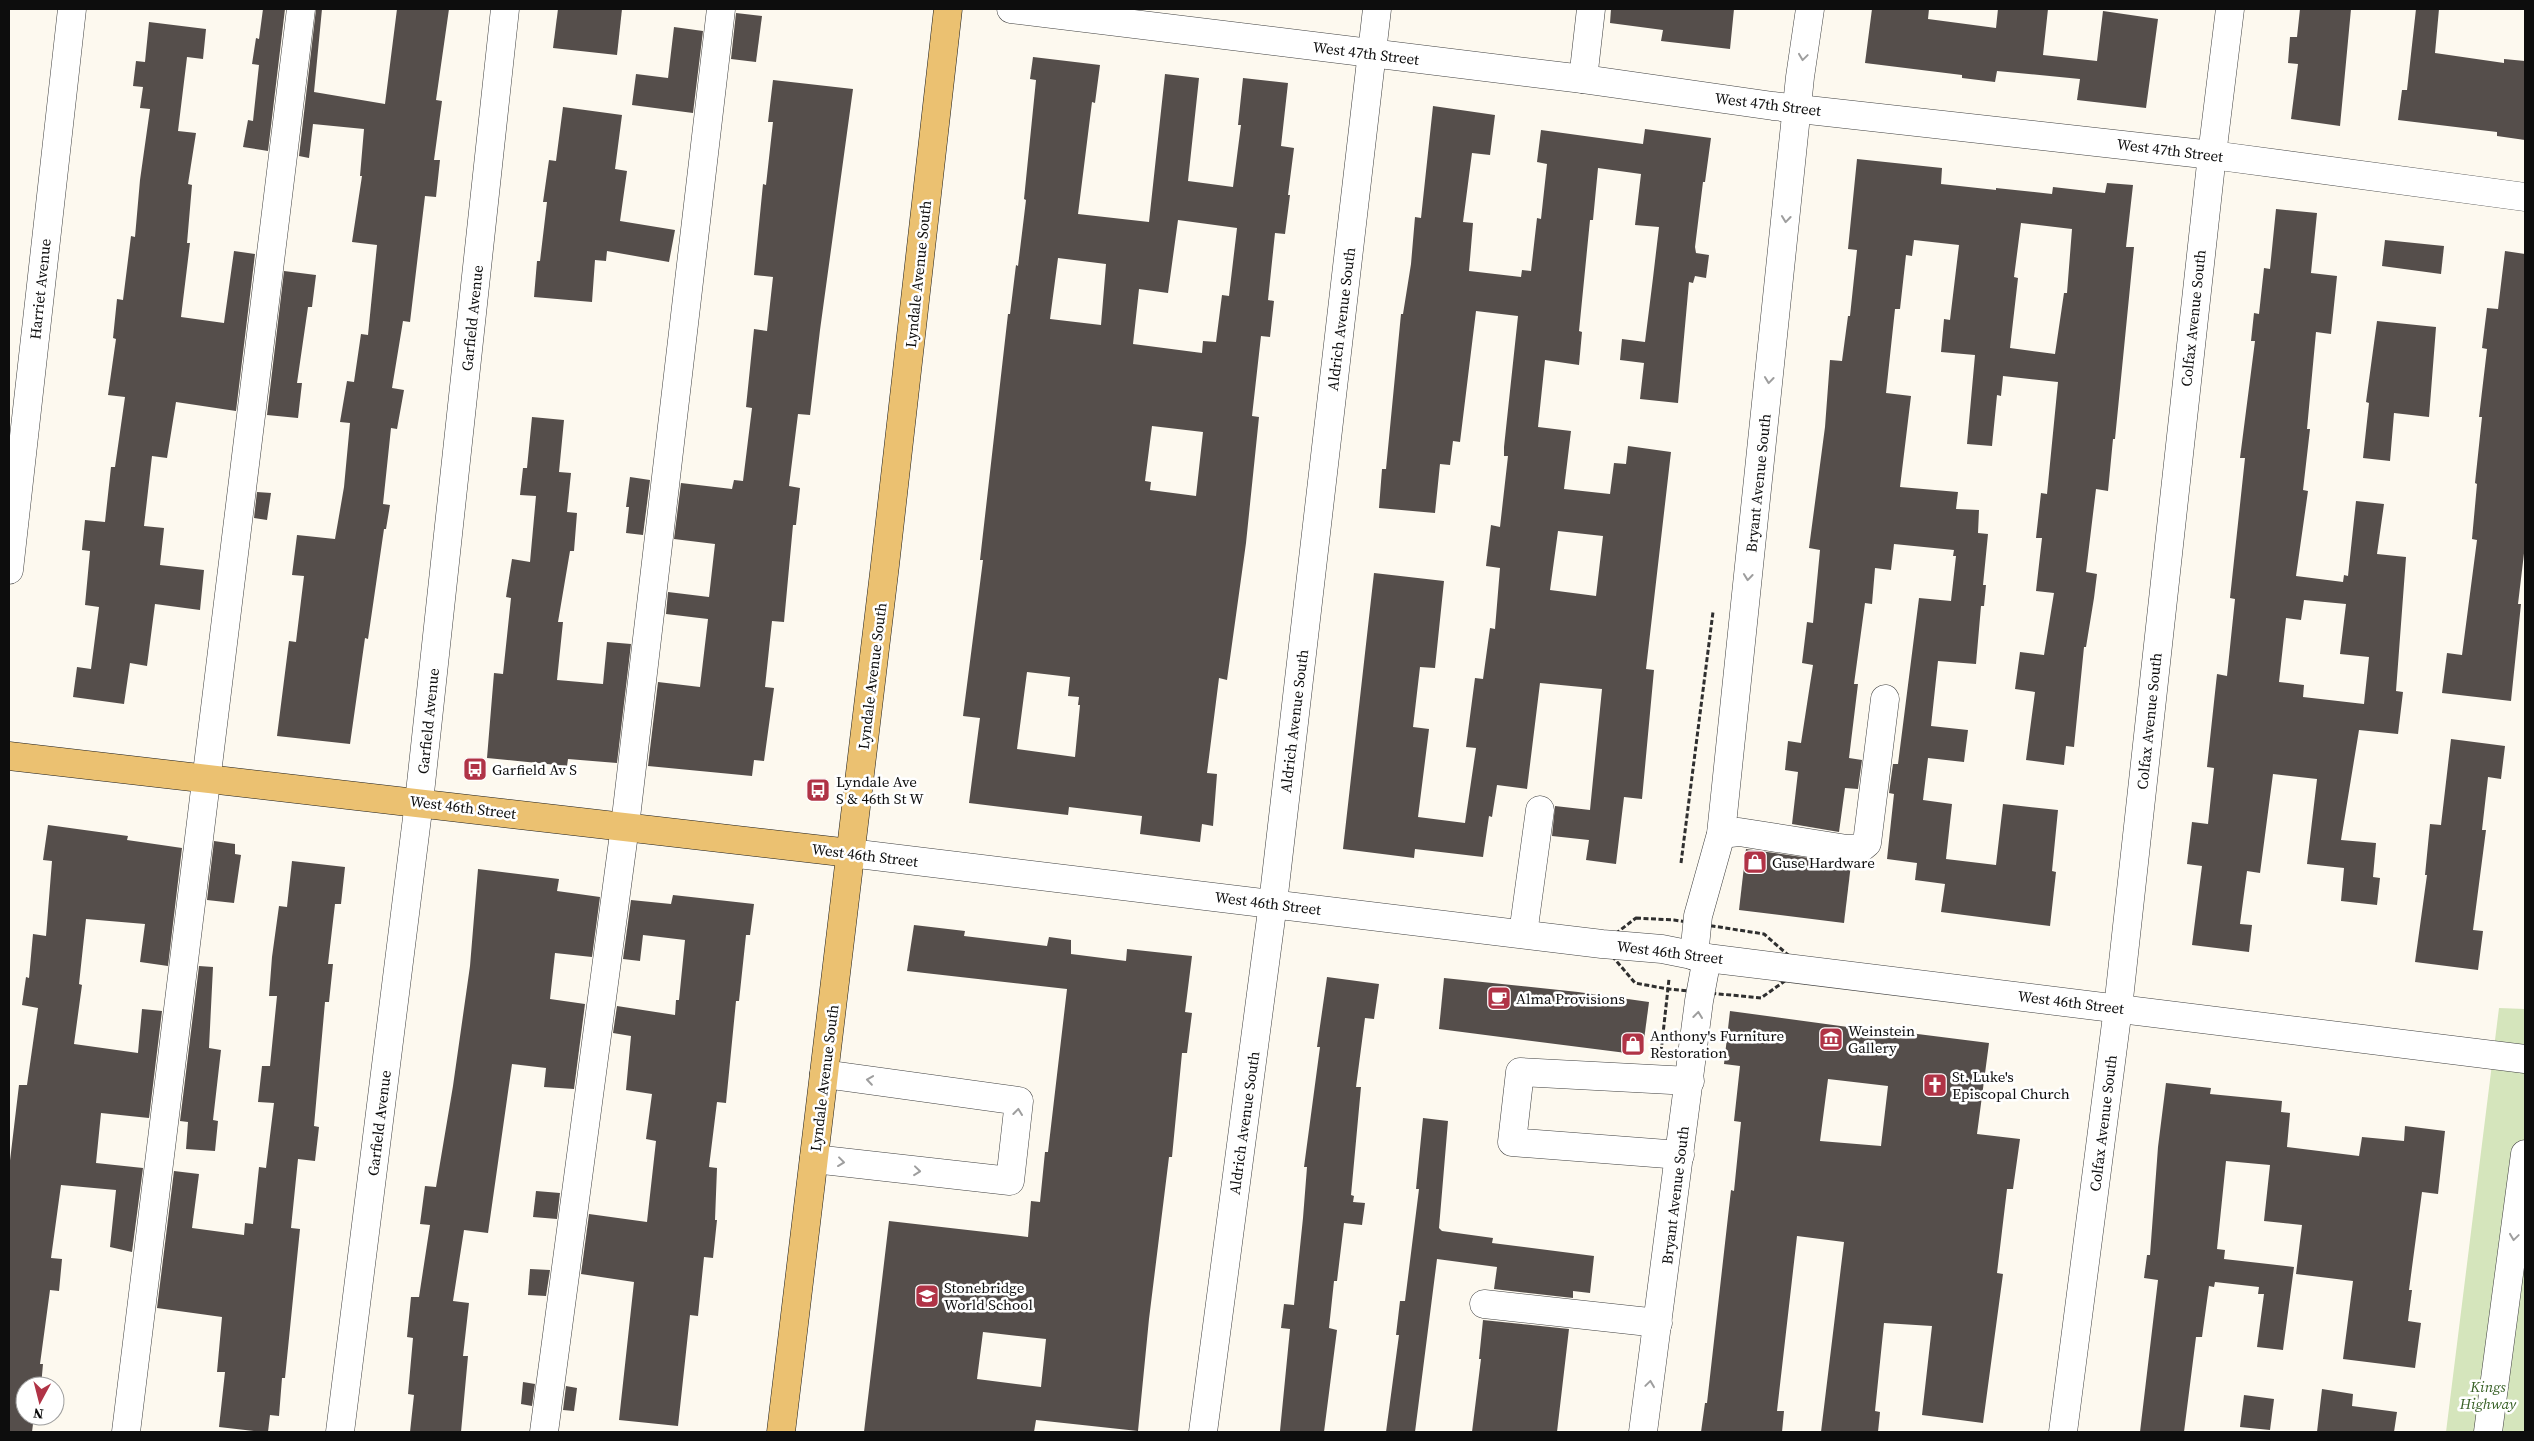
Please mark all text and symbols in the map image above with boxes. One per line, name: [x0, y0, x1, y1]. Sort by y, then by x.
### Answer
street label: West 47th Street: [1312, 36, 1421, 70]
one-way arrow: [1798, 53, 1809, 61]
street label: West 47th Street: [1714, 87, 1823, 121]
street label: West 47th Street: [2116, 133, 2225, 167]
street label: Lyndale Avenue South: [900, 199, 936, 349]
one-way arrow: [1781, 215, 1792, 223]
street label: Harriet Avenue: [24, 237, 56, 341]
street label: Aldrich Avenue South: [1322, 246, 1360, 392]
street label: Colfax Avenue South: [2175, 249, 2211, 387]
street label: Garfield Avenue: [456, 264, 488, 372]
one-way arrow: [1764, 376, 1775, 384]
street label: Bryant Avenue South: [1740, 413, 1776, 553]
one-way arrow: [1743, 573, 1754, 581]
street label: Lyndale Avenue South: [853, 601, 891, 751]
street label: Aldrich Avenue South: [1275, 648, 1313, 794]
street label: Colfax Avenue South: [2131, 652, 2167, 790]
street label: Garfield Avenue: [412, 667, 444, 775]
bus stop icon: Garfield Av S: [462, 756, 488, 782]
place label: Garfield Av S: [492, 759, 577, 780]
place label: Lyndale Ave S & 46th St W: [836, 771, 924, 809]
bus stop icon: Lyndale Ave S & 46th St W: [805, 777, 831, 803]
street label: West 46th Street: [409, 790, 518, 824]
street label: West 46th Street: [811, 838, 920, 872]
shop icon: Guse Hardware: [1742, 849, 1768, 875]
place label: Guse Hardware: [1772, 852, 1875, 873]
street label: West 46th Street: [1214, 886, 1323, 920]
street label: West 46th Street: [1616, 935, 1725, 969]
cafe icon: Alma Provisions: [1486, 985, 1512, 1011]
street label: West 46th Street: [2017, 985, 2126, 1019]
place label: Alma Provisions: [1516, 988, 1625, 1009]
street label: Lyndale Avenue South: [805, 1003, 843, 1153]
one-way arrow: [1692, 1010, 1703, 1018]
place label: Weinstein Gallery: [1848, 1020, 1915, 1058]
place label: Anthony's Furniture Restoration: [1650, 1025, 1785, 1063]
museum icon: Weinstein Gallery: [1818, 1026, 1844, 1052]
shop icon: Anthony's Furniture Restoration: [1620, 1031, 1646, 1057]
street label: Aldrich Avenue South: [1224, 1050, 1264, 1196]
street label: Colfax Avenue South: [2084, 1053, 2122, 1193]
place label: St. Luke's Episcopal Church: [1952, 1066, 2070, 1104]
street label: Garfield Avenue: [362, 1069, 396, 1177]
church icon: St. Luke's Episcopal Church: [1922, 1072, 1948, 1098]
one-way arrow: [865, 1075, 873, 1086]
one-way arrow: [1012, 1108, 1023, 1116]
street label: Bryant Avenue South: [1656, 1125, 1694, 1265]
one-way arrow: [838, 1156, 846, 1167]
one-way arrow: [914, 1166, 922, 1177]
one-way arrow: [2509, 1233, 2520, 1241]
place label: Stonebridge World School: [944, 1277, 1033, 1315]
school or university icon: Stonebridge World School: [914, 1283, 940, 1309]
north arrow: [15, 1376, 65, 1426]
park label: Kings Highway: [2459, 1376, 2517, 1414]
one-way arrow: [1644, 1380, 1655, 1388]
text: N: [32, 1403, 45, 1424]

